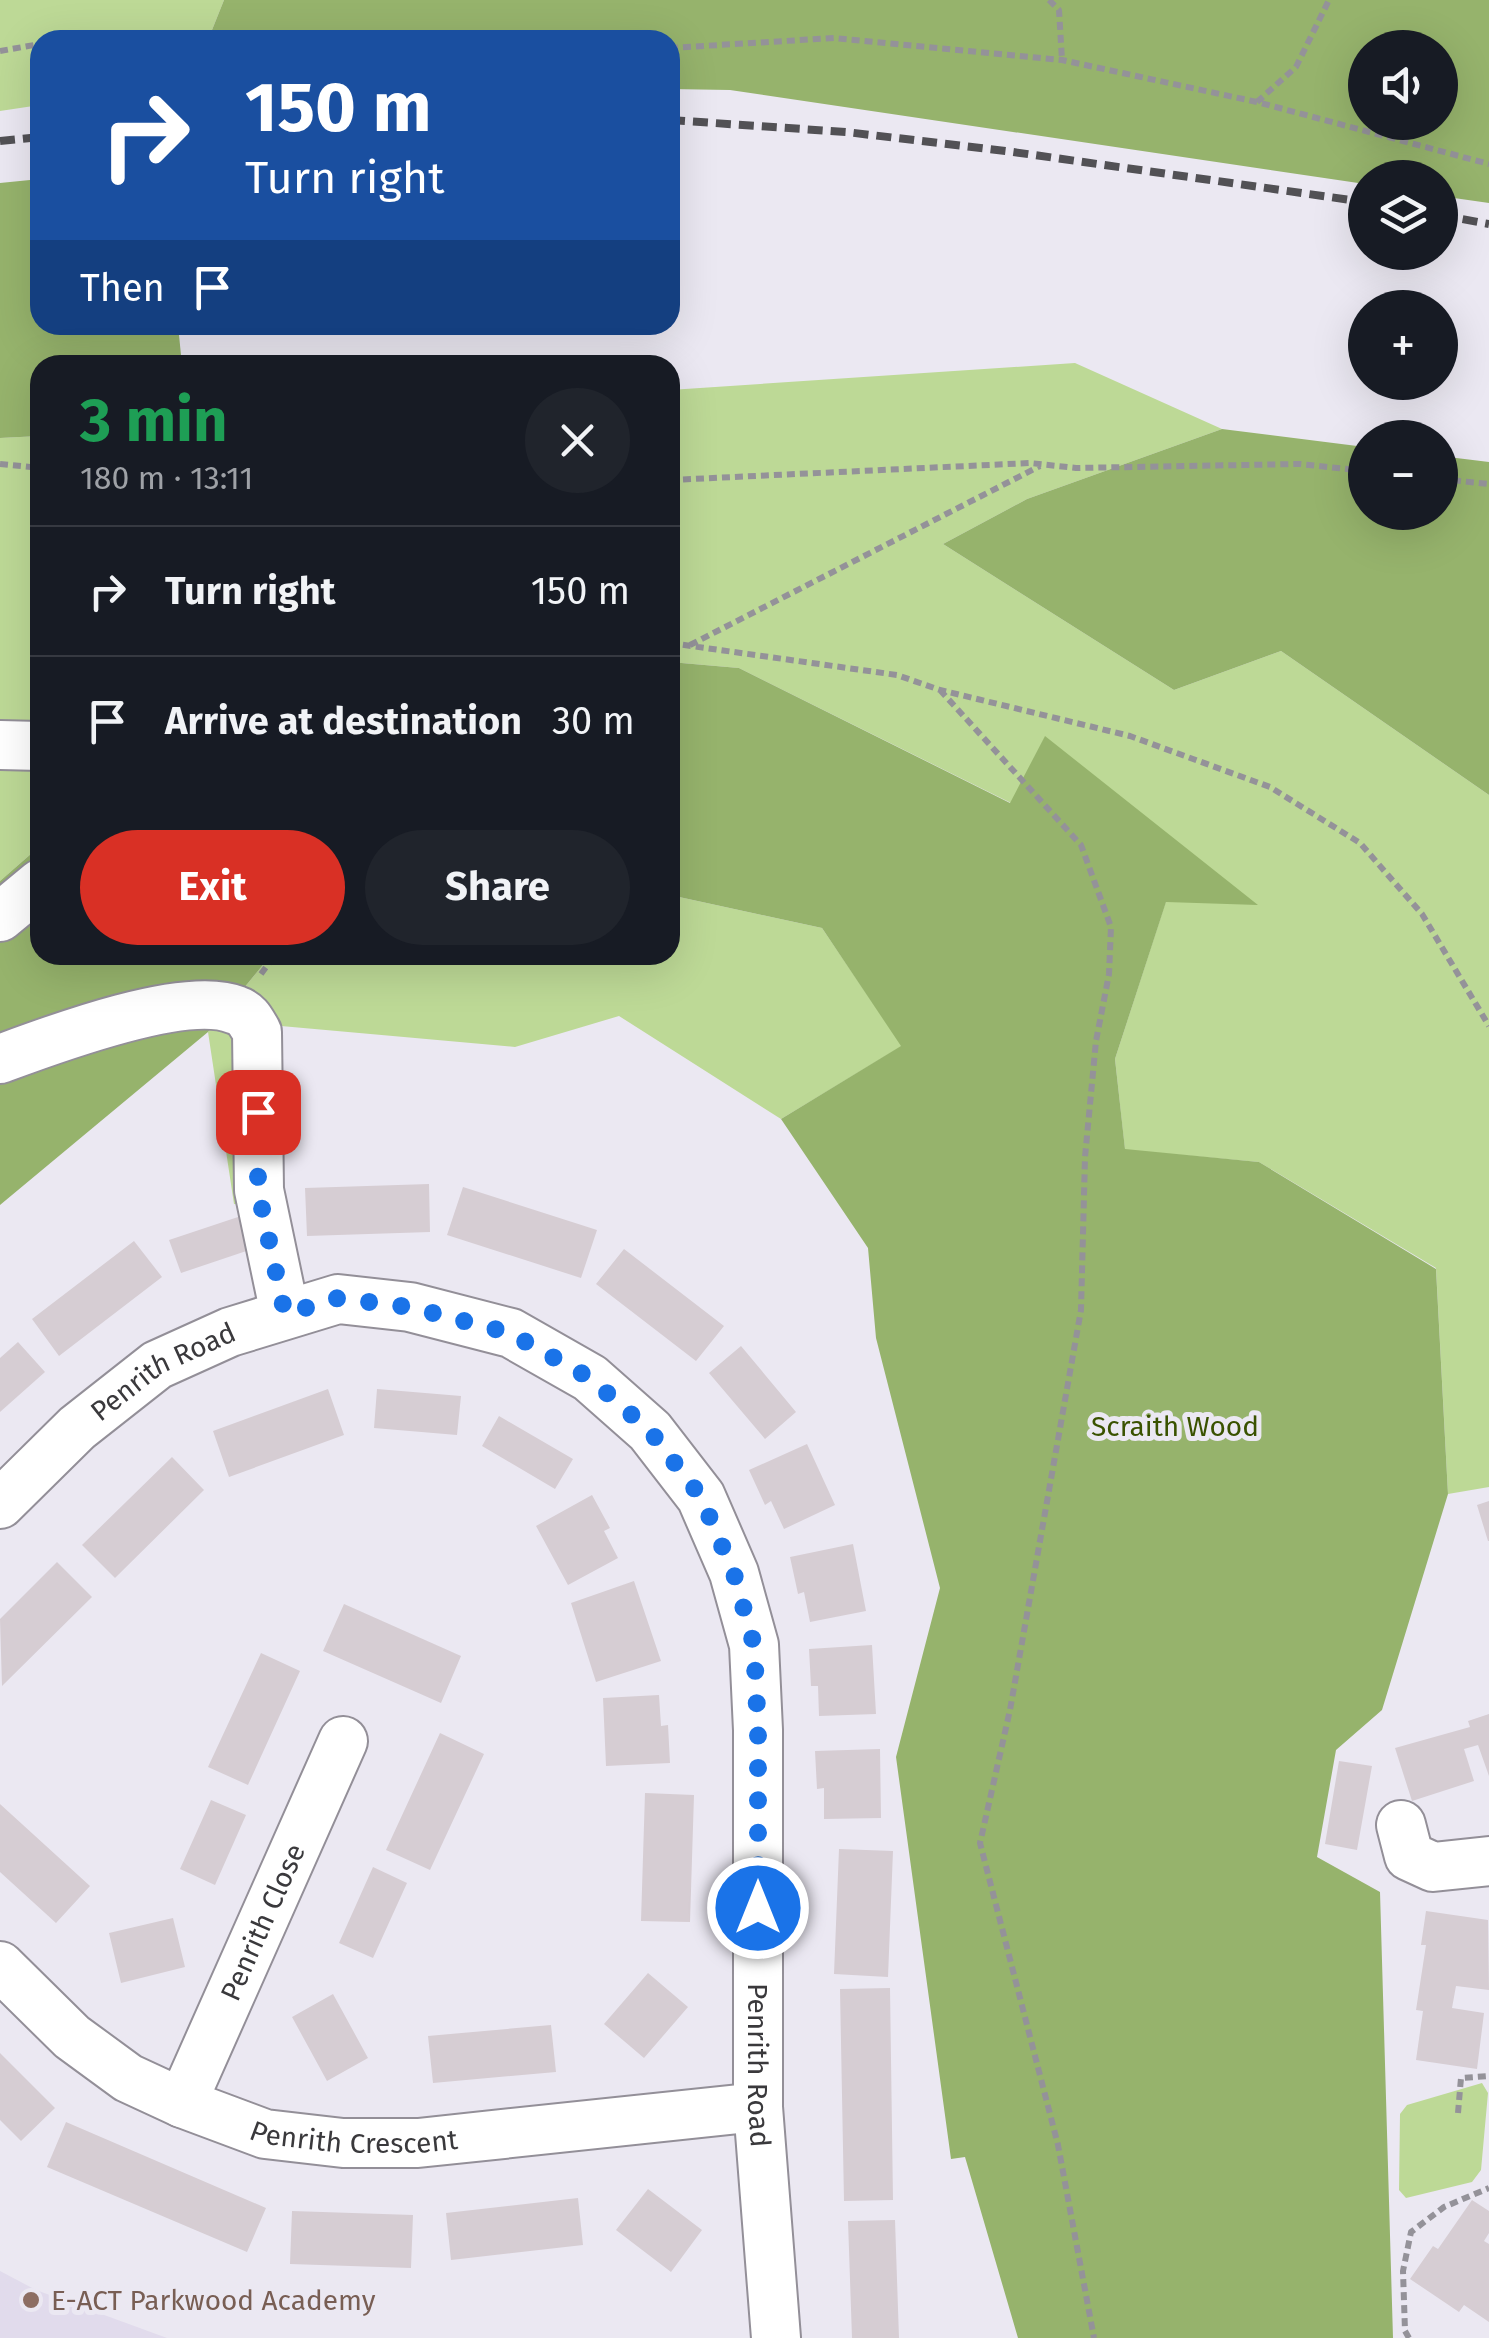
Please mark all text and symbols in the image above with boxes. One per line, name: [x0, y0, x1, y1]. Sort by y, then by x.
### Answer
map controls: [1348, 30, 1458, 530]
button: sound: [1348, 30, 1458, 140]
text: 150 m: [245, 66, 432, 150]
icon: right: [80, 70, 210, 200]
text: Turn right: [245, 151, 444, 205]
button: layers: [1348, 160, 1458, 270]
icon: arrive: [185, 260, 240, 315]
text: Then: [80, 265, 165, 311]
button: +: [1348, 290, 1458, 400]
text: 3 min: [80, 385, 228, 457]
button: close: [525, 388, 630, 493]
button: −: [1348, 420, 1458, 530]
text: 180 m · 13:11: [80, 459, 253, 497]
icon: right: [80, 564, 135, 619]
text: Turn right: [165, 568, 335, 614]
text: 150 m: [531, 568, 630, 614]
icon: arrive: [80, 694, 135, 749]
text: Arrive at destination: [165, 698, 522, 744]
text: 30 m: [552, 698, 635, 744]
button: Exit: [80, 830, 345, 945]
button: Share: [365, 830, 630, 945]
pin: [216, 1070, 301, 1155]
icon: arrive: [231, 1085, 286, 1140]
street label: Penrith Road: [84, 1316, 241, 1428]
park label: Scraith Wood: [1091, 1410, 1259, 1443]
street label: Penrith Close: [214, 1839, 312, 2006]
position arrow: [706, 1856, 810, 1960]
street label: Penrith Road: [740, 1983, 777, 2149]
street label: Penrith Crescent: [245, 2114, 460, 2160]
place label: E-ACT Parkwood Academy: [51, 2284, 376, 2317]
marker: E-ACT Parkwood Academy: [20, 2289, 42, 2311]

